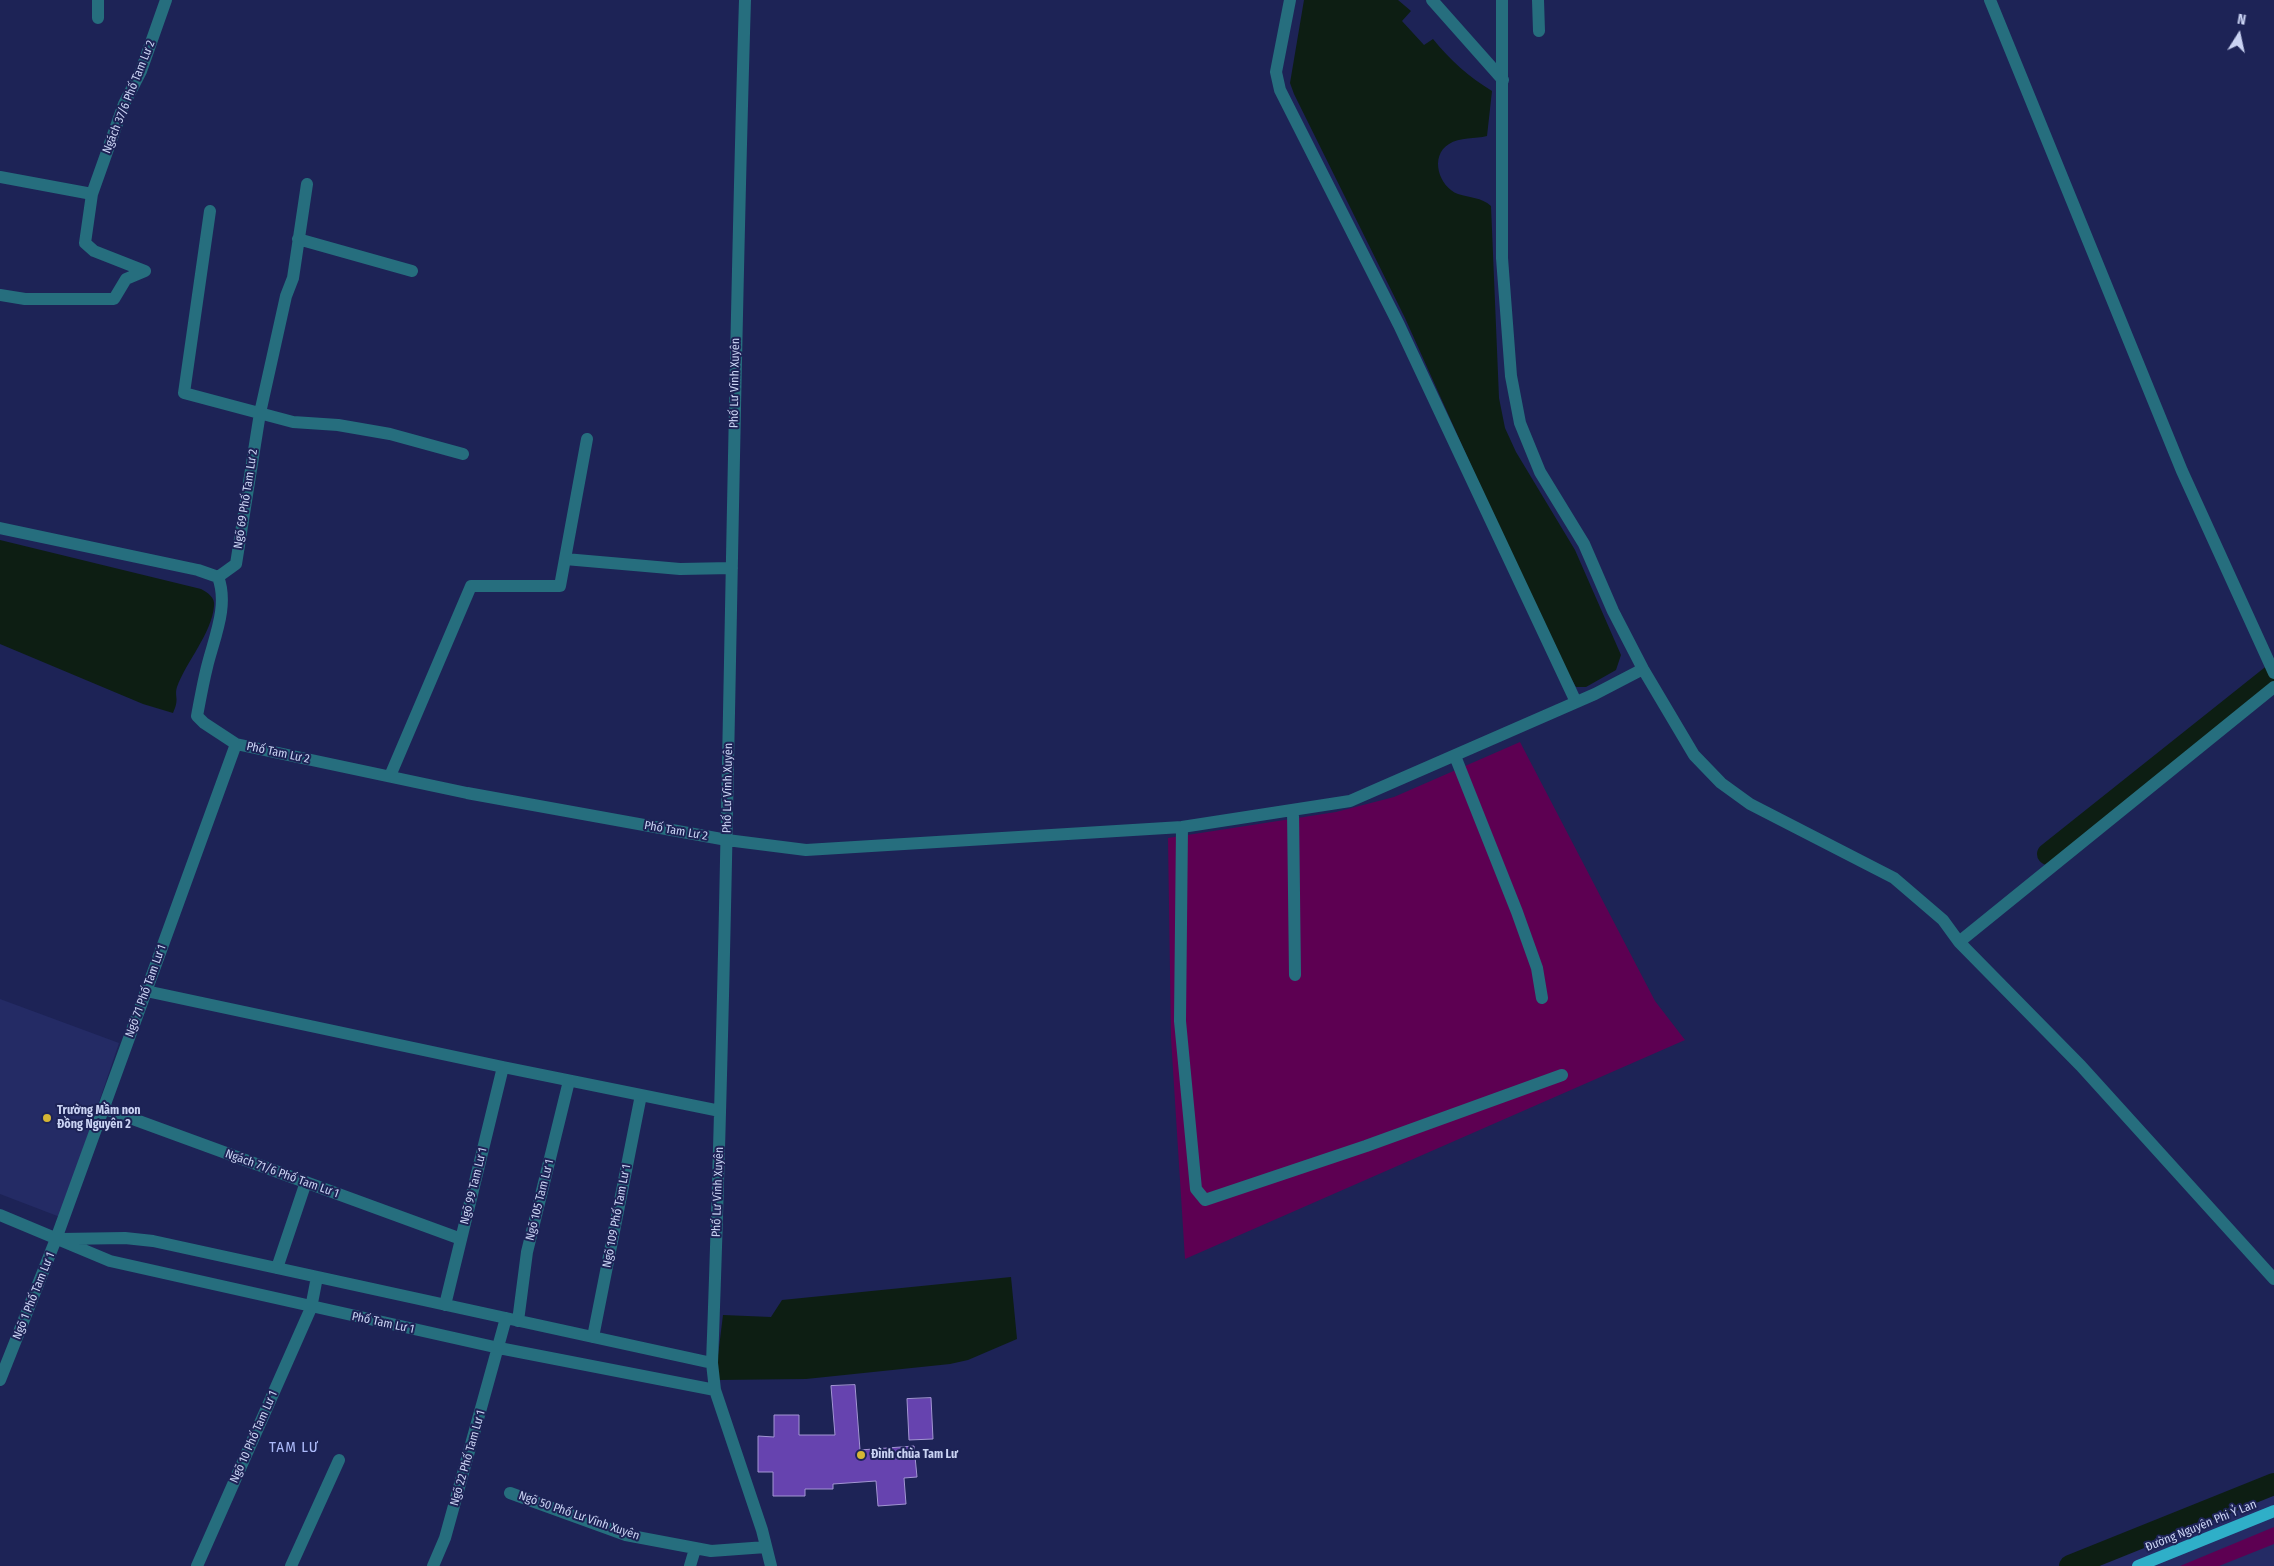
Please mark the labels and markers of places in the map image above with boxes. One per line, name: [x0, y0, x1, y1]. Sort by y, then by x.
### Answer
place label: Trường Mầm non Đồng Nguyên 2: [57, 1104, 141, 1132]
marker: Trường Mầm non Đồng Nguyên 2: [41, 1112, 53, 1124]
place label: Đình chùa Tam Lư: [871, 1448, 958, 1462]
marker: Đình chùa Tam Lư: [855, 1449, 867, 1461]

